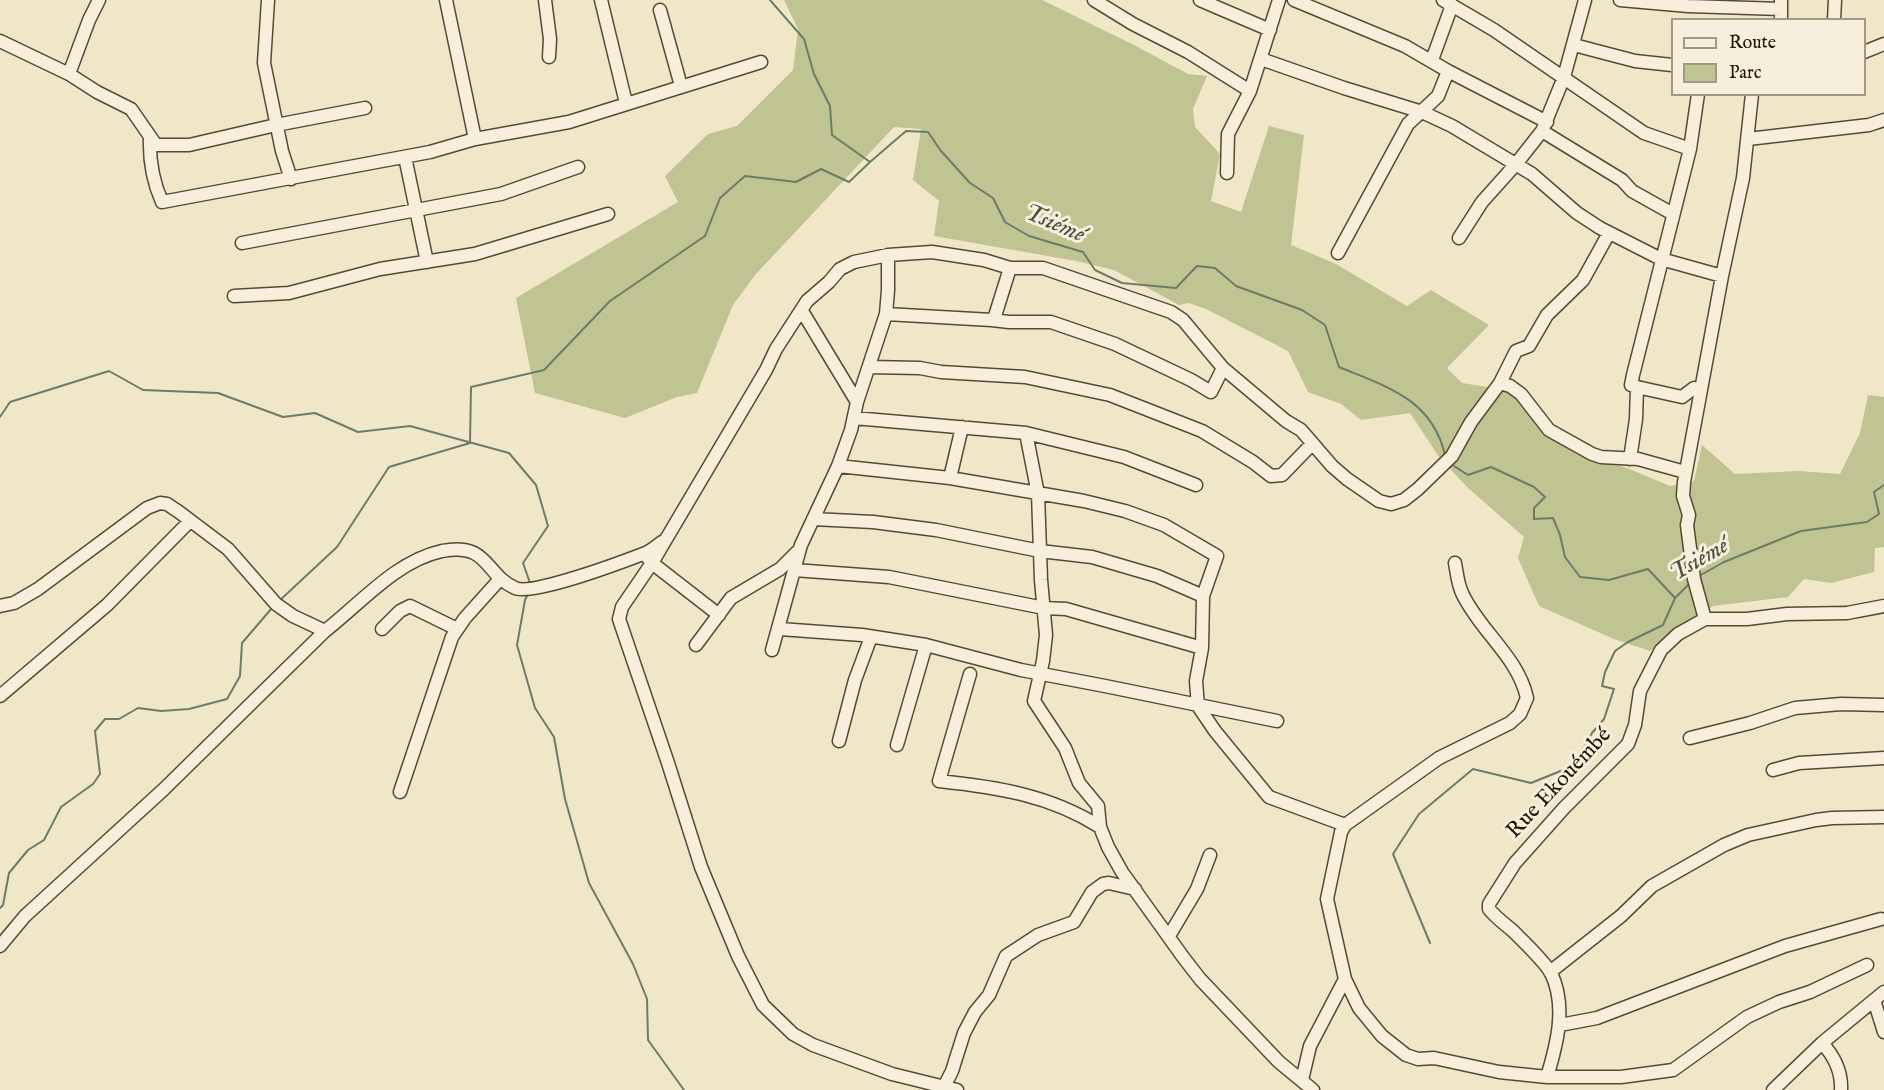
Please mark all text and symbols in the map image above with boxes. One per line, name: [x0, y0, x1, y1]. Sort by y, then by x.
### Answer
legend: [1671, 18, 1866, 96]
text: Route: [1729, 32, 1776, 55]
text: Parc: [1729, 62, 1761, 85]
water label: Tsiémé: [1019, 199, 1089, 251]
water label: Tsiémé: [1666, 533, 1734, 589]
street label: Rue Ekouémbé: [1502, 723, 1618, 845]

